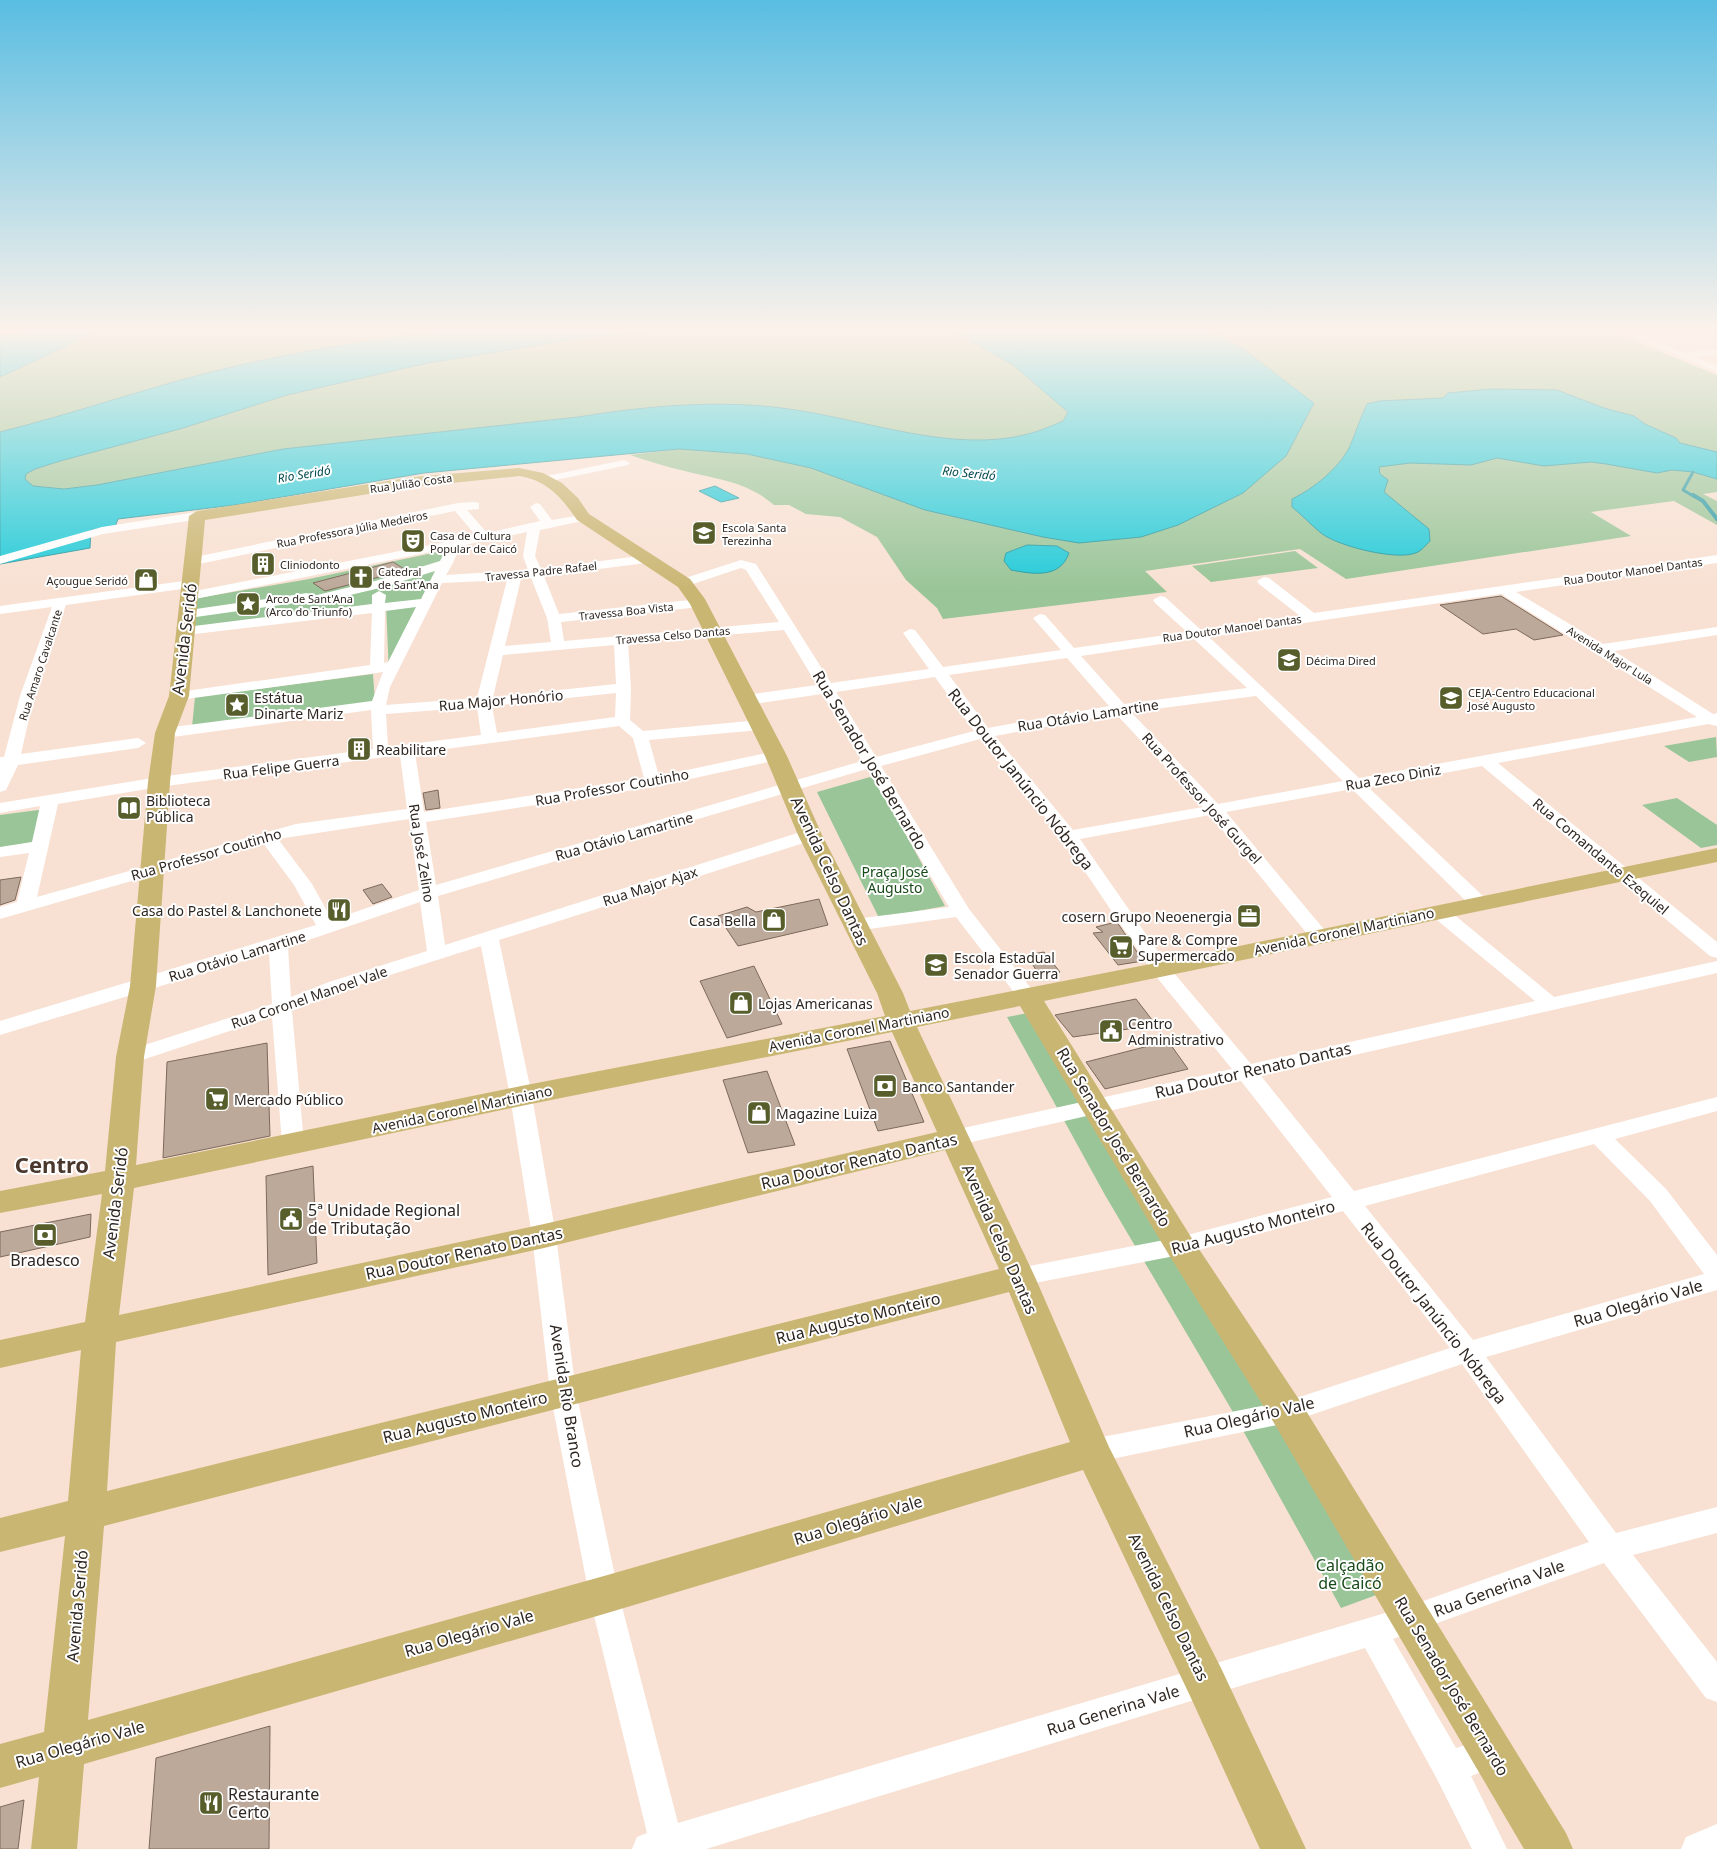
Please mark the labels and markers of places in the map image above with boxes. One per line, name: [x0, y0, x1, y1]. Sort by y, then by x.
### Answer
school or university icon: Escola Santa Terezinha: [691, 520, 717, 546]
place label: Escola Santa Terezinha: [722, 520, 786, 548]
theatre icon: Casa de Cultura Popular de Caicó: [400, 528, 426, 554]
place label: Casa de Cultura Popular de Caicó: [430, 528, 517, 556]
building icon: Cliniodonto: [250, 551, 276, 577]
place label: Cliniodonto: [280, 557, 340, 572]
church icon: Catedral de Sant'Ana: [348, 564, 374, 590]
place label: Catedral de Sant'Ana: [378, 564, 439, 592]
shop icon: Açougue Seridó: [133, 567, 159, 593]
place label: Açougue Seridó: [47, 573, 128, 588]
place icon: Arco de Sant'Ana (Arco do Triunfo): [235, 591, 261, 617]
place label: Arco de Sant'Ana (Arco do Triunfo): [266, 591, 353, 619]
school or university icon: Décima Dired: [1276, 647, 1302, 673]
place label: Décima Dired: [1306, 653, 1376, 668]
school or university icon: CEJA-Centro Educacional José Augusto: [1438, 685, 1464, 711]
place label: CEJA-Centro Educacional José Augusto: [1467, 685, 1595, 713]
place label: Estátua Dinarte Mariz: [254, 688, 344, 723]
place icon: Estátua Dinarte Mariz: [224, 692, 250, 718]
building icon: Reabilitare: [346, 736, 372, 762]
place label: Reabilitare: [376, 740, 446, 759]
place label: Biblioteca Pública: [146, 791, 211, 826]
library icon: Biblioteca Pública: [116, 795, 142, 821]
restaurant icon: Casa do Pastel & Lanchonete: [326, 897, 352, 923]
place label: Casa do Pastel & Lanchonete: [132, 901, 322, 920]
office icon: cosern Grupo Neoenergia: [1236, 903, 1262, 929]
shop icon: Casa Bella: [761, 907, 787, 933]
place label: cosern Grupo Neoenergia: [1062, 907, 1232, 926]
place label: Casa Bella: [689, 911, 756, 930]
place label: Pare & Compre Supermercado: [1138, 930, 1238, 965]
supermarket icon: Pare & Compre Supermercado: [1108, 934, 1134, 960]
place label: Escola Estadual Senador Guerra: [954, 948, 1058, 983]
school or university icon: Escola Estadual Senador Guerra: [923, 952, 949, 978]
shop icon: Lojas Americanas: [728, 990, 754, 1016]
place label: Lojas Americanas: [758, 994, 873, 1013]
place label: Centro Administrativo: [1128, 1014, 1224, 1049]
public building icon: Centro Administrativo: [1098, 1018, 1124, 1044]
bank icon: Banco Santander: [872, 1073, 898, 1099]
place label: Banco Santander: [902, 1077, 1015, 1096]
supermarket icon: Mercado Público: [204, 1086, 230, 1112]
place label: Mercado Público: [234, 1090, 344, 1109]
shop icon: Magazine Luiza: [746, 1100, 772, 1126]
place label: Magazine Luiza: [776, 1104, 877, 1123]
place label: 5ª Unidade Regional de Tributação: [308, 1199, 460, 1239]
public building icon: 5ª Unidade Regional de Tributação: [278, 1206, 304, 1232]
bank icon: Bradesco: [32, 1222, 58, 1248]
place label: Bradesco: [10, 1249, 80, 1271]
place label: Restaurante Certo: [228, 1783, 319, 1823]
restaurant icon: Restaurante Certo: [198, 1790, 224, 1816]

